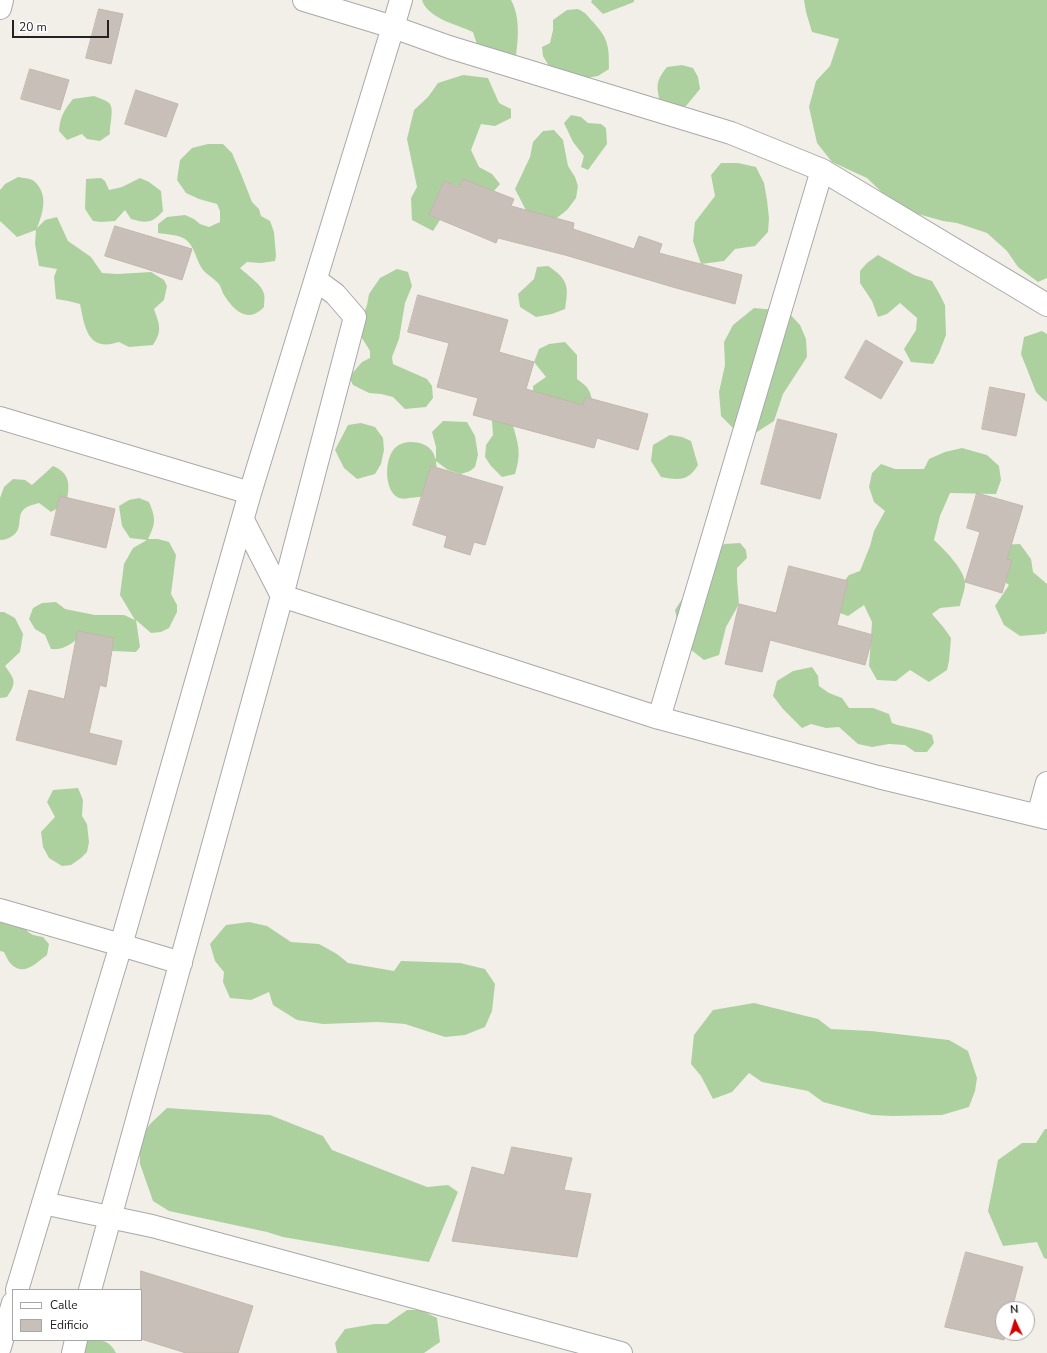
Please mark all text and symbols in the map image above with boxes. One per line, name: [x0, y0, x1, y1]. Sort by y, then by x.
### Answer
scale bar: [14, 12, 111, 38]
text: 20 m: [19, 19, 47, 35]
legend: [12, 1289, 142, 1341]
text: Calle: [50, 1297, 78, 1313]
north arrow: [995, 1301, 1035, 1341]
text: N: [1010, 1302, 1019, 1317]
text: Edificio: [50, 1317, 88, 1333]

